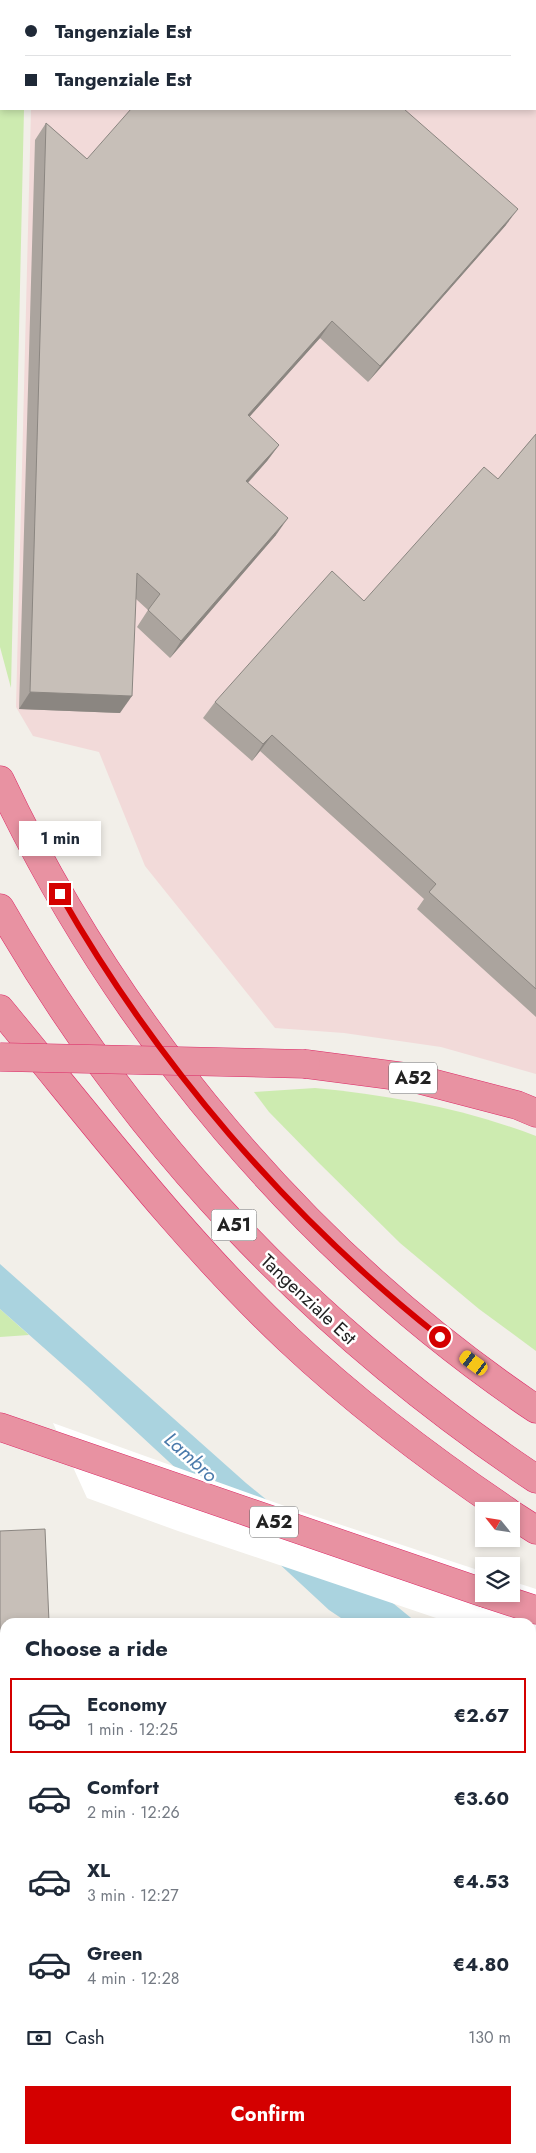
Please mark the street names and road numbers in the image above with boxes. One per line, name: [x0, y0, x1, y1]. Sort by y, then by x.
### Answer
road number: A52: [389, 1062, 437, 1094]
road number: A51: [212, 1210, 256, 1240]
street label: Tangenziale Est: [255, 1248, 363, 1351]
road number: A52: [250, 1506, 298, 1538]

